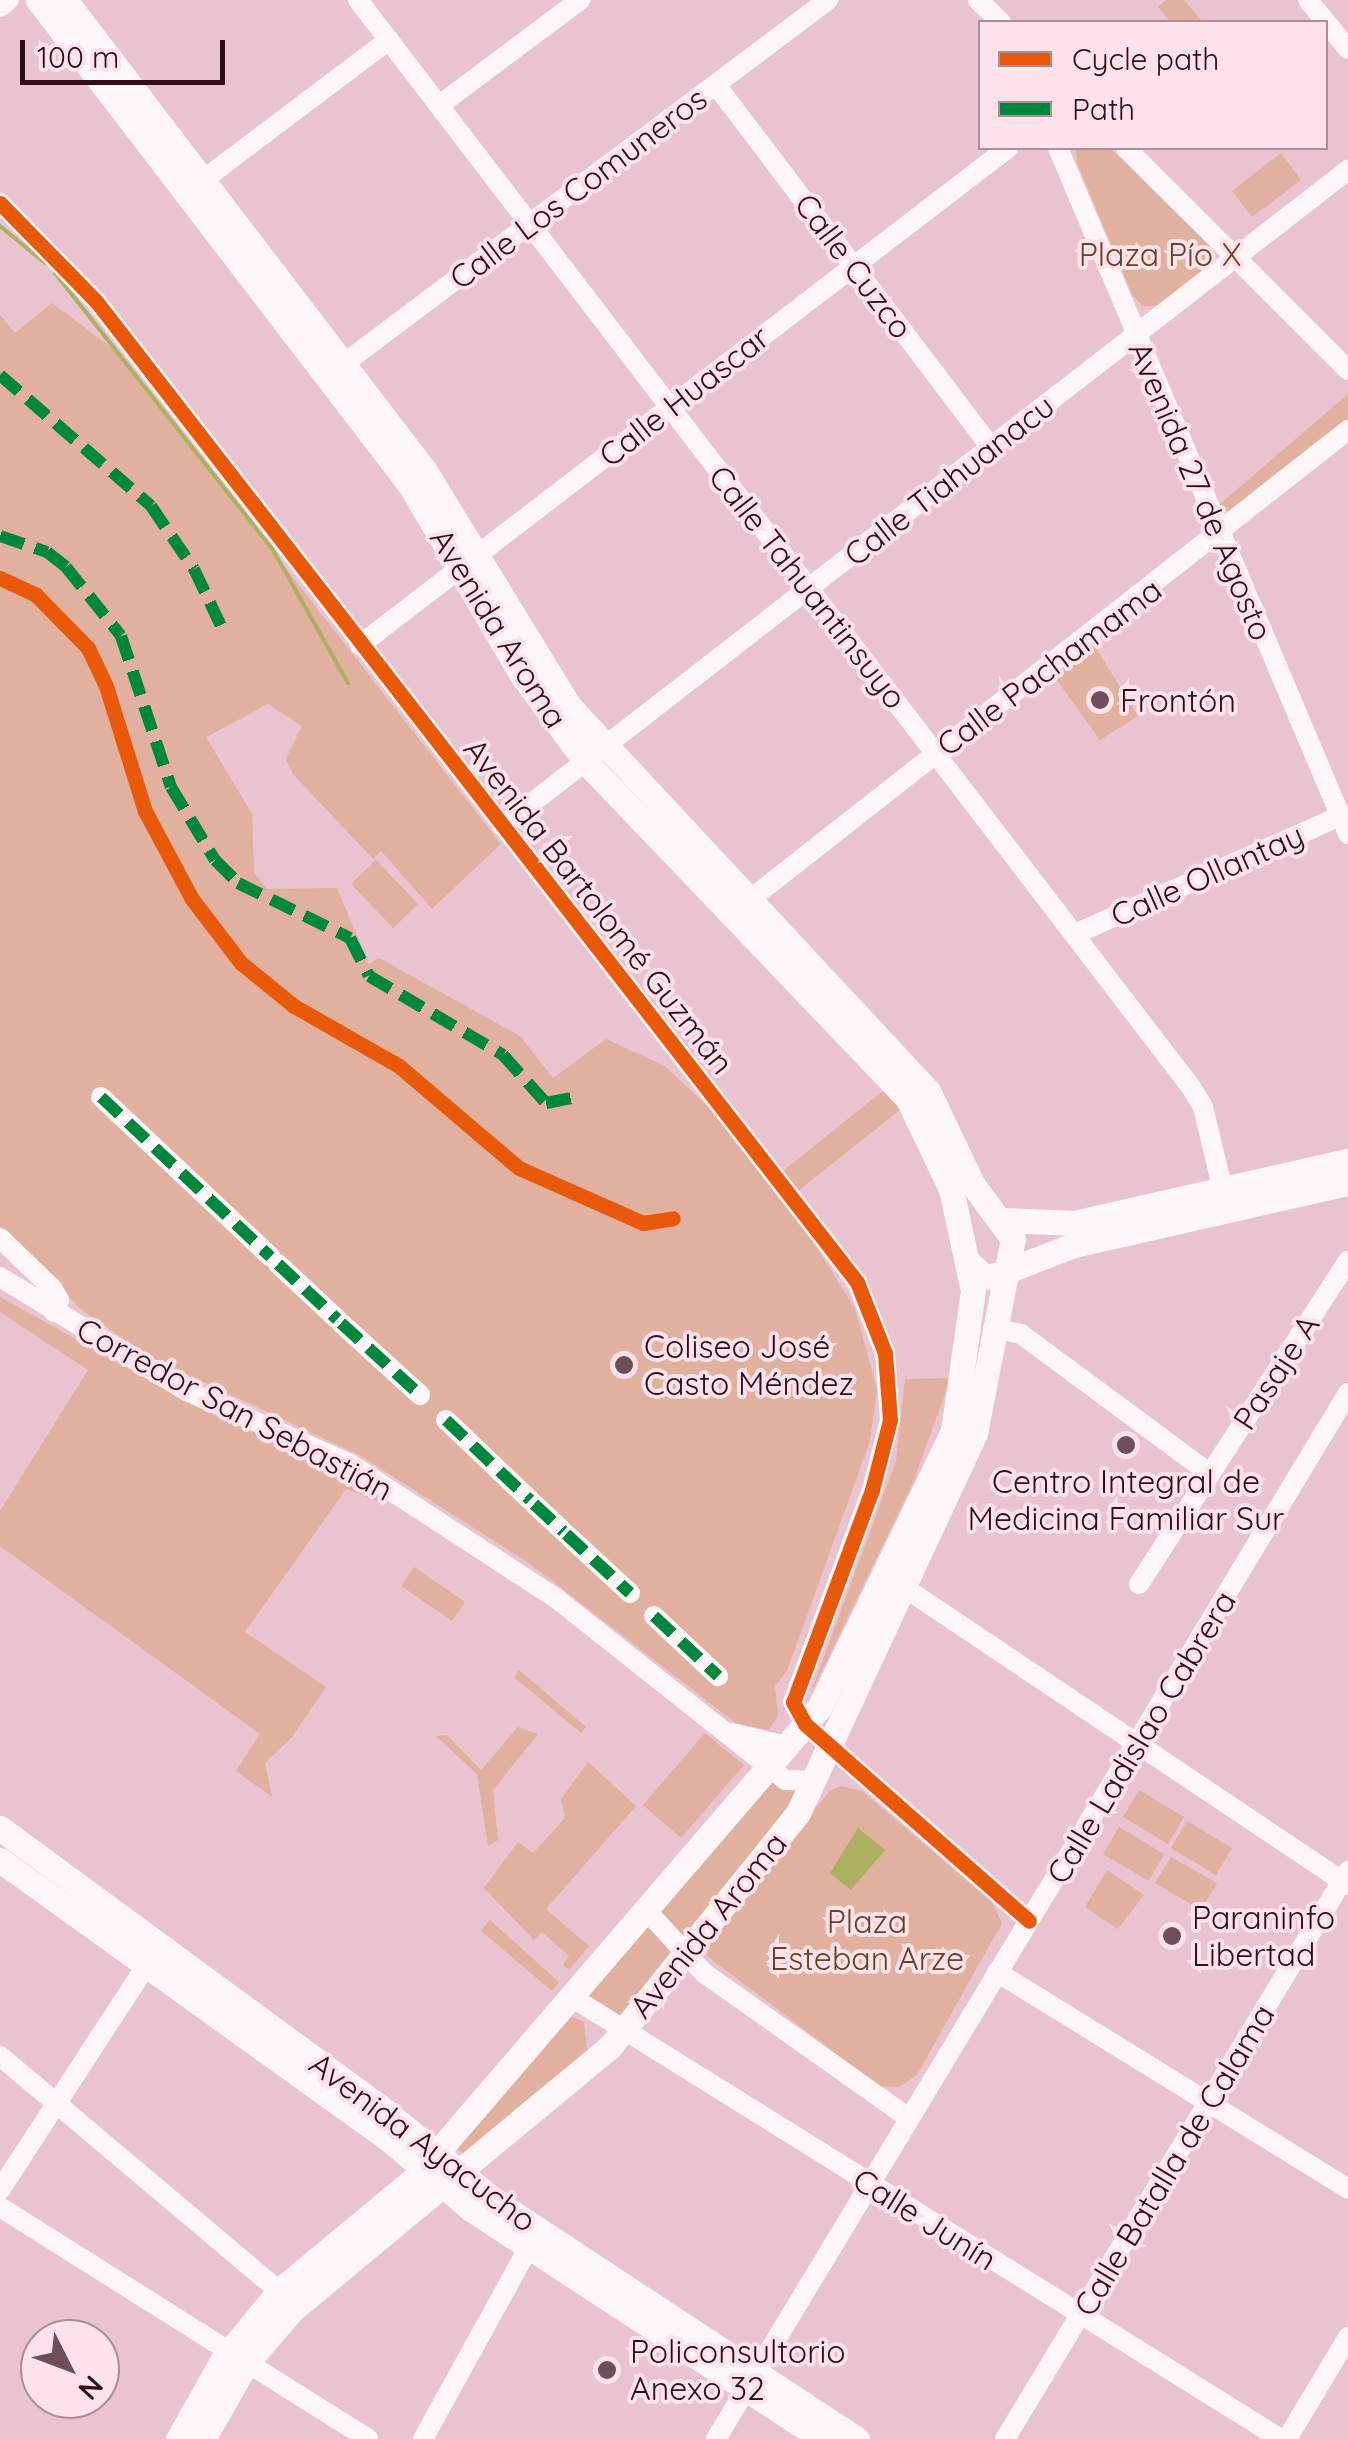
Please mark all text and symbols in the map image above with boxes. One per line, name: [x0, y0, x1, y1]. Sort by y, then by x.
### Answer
scale bar: [25, 20, 230, 82]
legend: [978, 20, 1328, 150]
text: 100 m: [37, 38, 119, 76]
text: Cycle path: [1072, 40, 1219, 78]
street label: Calle Los Comuneros: [442, 79, 714, 297]
text: Path: [1072, 90, 1135, 128]
street label: Calle Cuzco: [787, 186, 921, 346]
park label: Plaza Pío X: [1079, 235, 1241, 273]
street label: Calle Huascar: [591, 318, 777, 474]
street label: Avenida 27 de Agosto: [1121, 336, 1281, 646]
street label: Calle Tiahuanacu: [837, 386, 1061, 574]
street label: Calle Tahuantinsuyo: [701, 458, 915, 716]
street label: Avenida Aroma: [422, 521, 576, 735]
street label: Calle Pachamama: [929, 570, 1169, 764]
place label: Frontón: [1120, 681, 1236, 719]
marker: Frontón: [1089, 689, 1111, 711]
street label: Avenida Bartolomé Guzmán: [456, 731, 742, 1081]
street label: Calle Ollantay: [1105, 815, 1309, 935]
street label: Pasaje A: [1225, 1307, 1327, 1437]
street label: Corredor San Sebastián: [71, 1309, 399, 1509]
place label: Coliseo José Casto Méndez: [644, 1328, 854, 1403]
marker: Coliseo José Casto Méndez: [613, 1354, 635, 1376]
marker: Centro Integral de Medicina Familiar Sur: [1113, 1432, 1139, 1458]
place label: Centro Integral de Medicina Familiar Sur: [968, 1463, 1284, 1538]
street label: Calle Ladislao Cabrera: [1038, 1584, 1244, 1890]
street label: Avenida Aroma: [621, 1824, 795, 2026]
place label: Paraninfo Libertad: [1192, 1899, 1335, 1974]
park label: Plaza Esteban Arze: [770, 1903, 964, 1978]
marker: Paraninfo Libertad: [1161, 1925, 1183, 1947]
street label: Calle Batalla de Calama: [1066, 1997, 1282, 2323]
street label: Avenida Ayacucho: [302, 2044, 544, 2240]
street label: Calle Junín: [846, 2160, 1004, 2278]
north arrow: [20, 2319, 120, 2419]
place label: Policonsultorio Anexo 32: [630, 2333, 846, 2408]
marker: Policonsultorio Anexo 32: [594, 2357, 620, 2383]
text: N: [71, 2369, 111, 2407]

